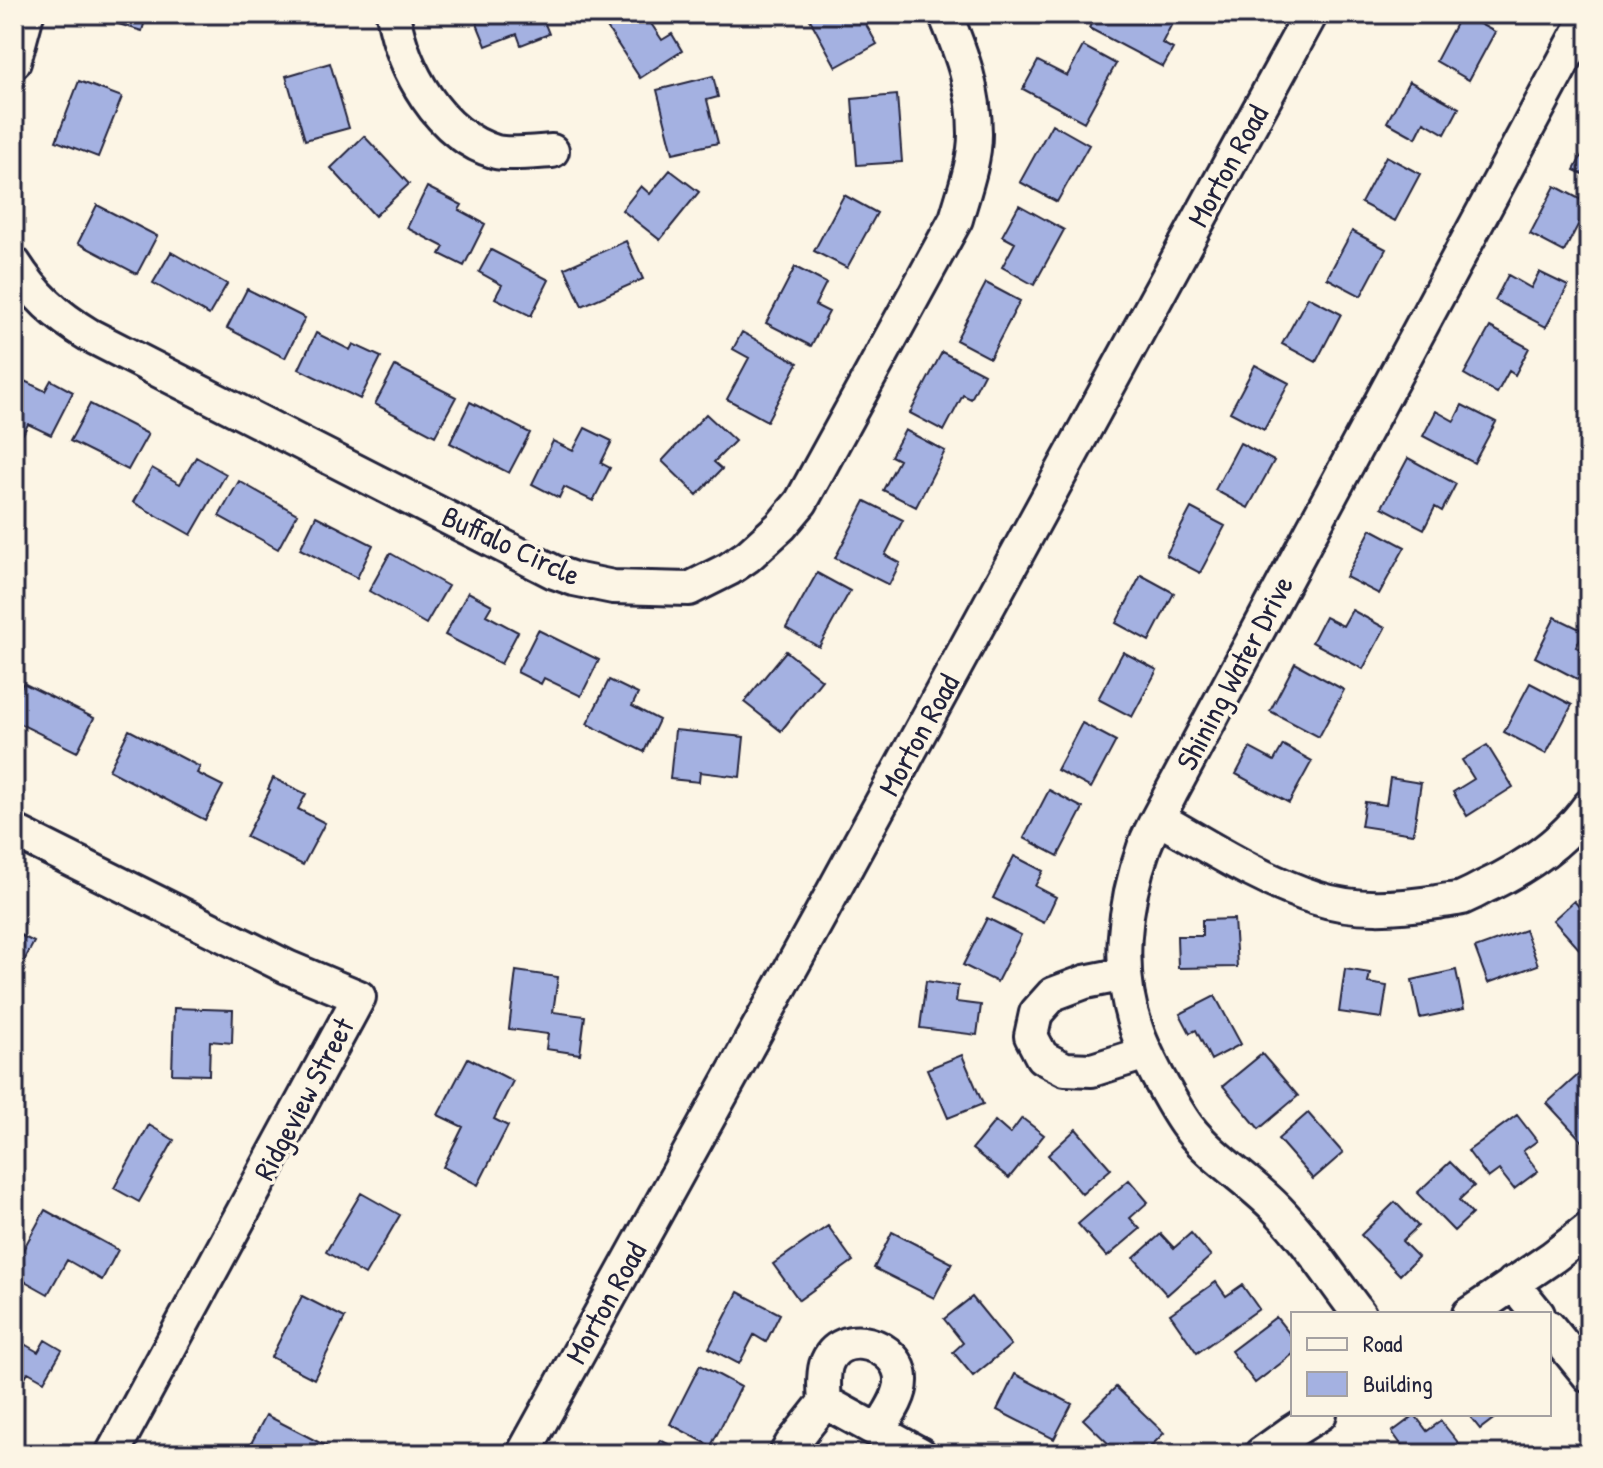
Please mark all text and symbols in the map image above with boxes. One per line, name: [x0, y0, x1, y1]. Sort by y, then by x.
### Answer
street label: Morton Road: [1177, 97, 1277, 234]
street label: Buffalo Circle: [436, 496, 587, 595]
street label: Shining Water Drive: [1166, 568, 1302, 777]
street label: Morton Road: [868, 666, 968, 803]
street label: Ridgeview Street: [244, 1010, 363, 1187]
street label: Morton Road: [555, 1234, 655, 1371]
legend: [1291, 1312, 1551, 1416]
text: Road: [1363, 1327, 1402, 1359]
text: Building: [1363, 1367, 1433, 1399]

